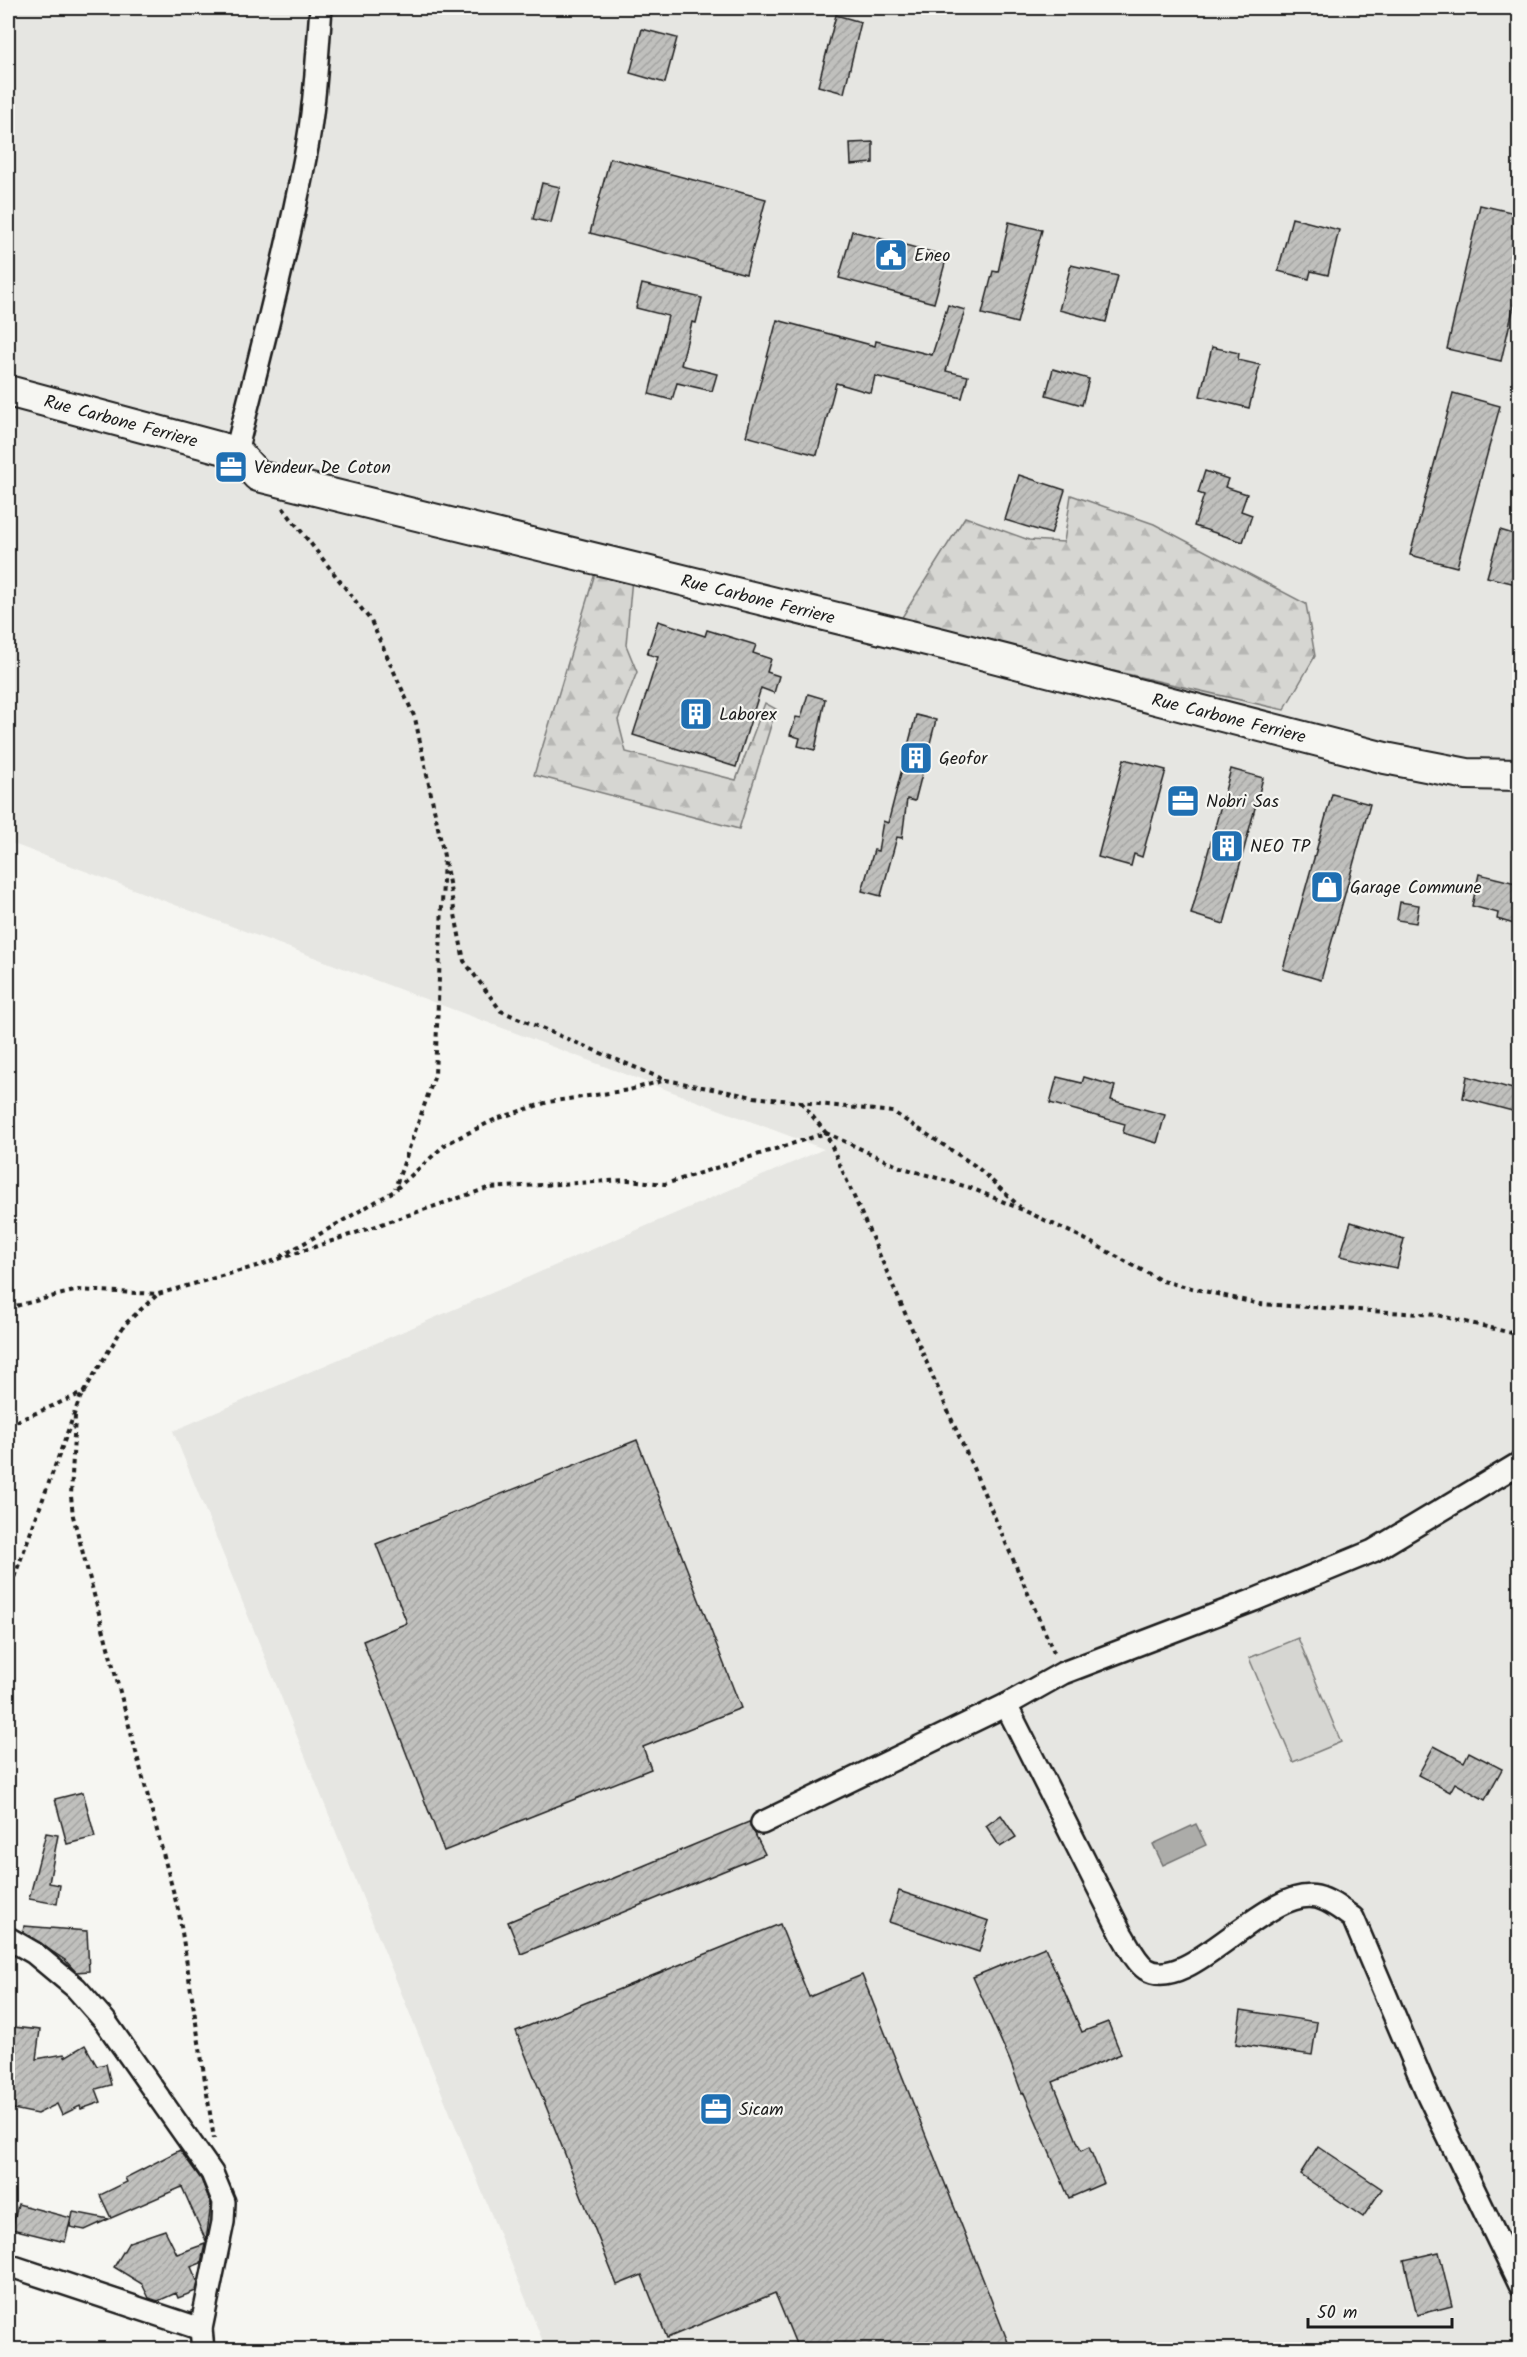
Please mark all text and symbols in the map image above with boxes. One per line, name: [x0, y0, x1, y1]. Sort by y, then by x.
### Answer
public building icon: Eneo: [873, 237, 909, 273]
place label: Eneo: [914, 242, 950, 271]
street label: Rue Carbone Ferriere: [41, 388, 201, 457]
office icon: Vendeur De Coton: [213, 449, 249, 485]
place label: Vendeur De Coton: [254, 454, 391, 483]
street label: Rue Carbone Ferriere: [677, 567, 838, 634]
street label: Rue Carbone Ferriere: [1148, 686, 1309, 753]
building icon: Laborex: [678, 696, 714, 732]
place label: Laborex: [719, 701, 777, 730]
building icon: Geofor: [898, 740, 934, 776]
place label: Geofor: [939, 745, 988, 774]
office icon: Nobri Sas: [1165, 783, 1201, 819]
place label: Nobri Sas: [1206, 788, 1279, 817]
building icon: NEO TP: [1209, 828, 1245, 864]
place label: NEO TP: [1250, 833, 1312, 862]
shop icon: Garage Commune: [1309, 869, 1345, 905]
place label: Garage Commune: [1350, 874, 1482, 903]
office icon: Sicam: [698, 2091, 734, 2127]
place label: Sicam: [739, 2096, 784, 2125]
scale bar: [1308, 2291, 1452, 2329]
text: 50 m: [1317, 2299, 1357, 2328]

